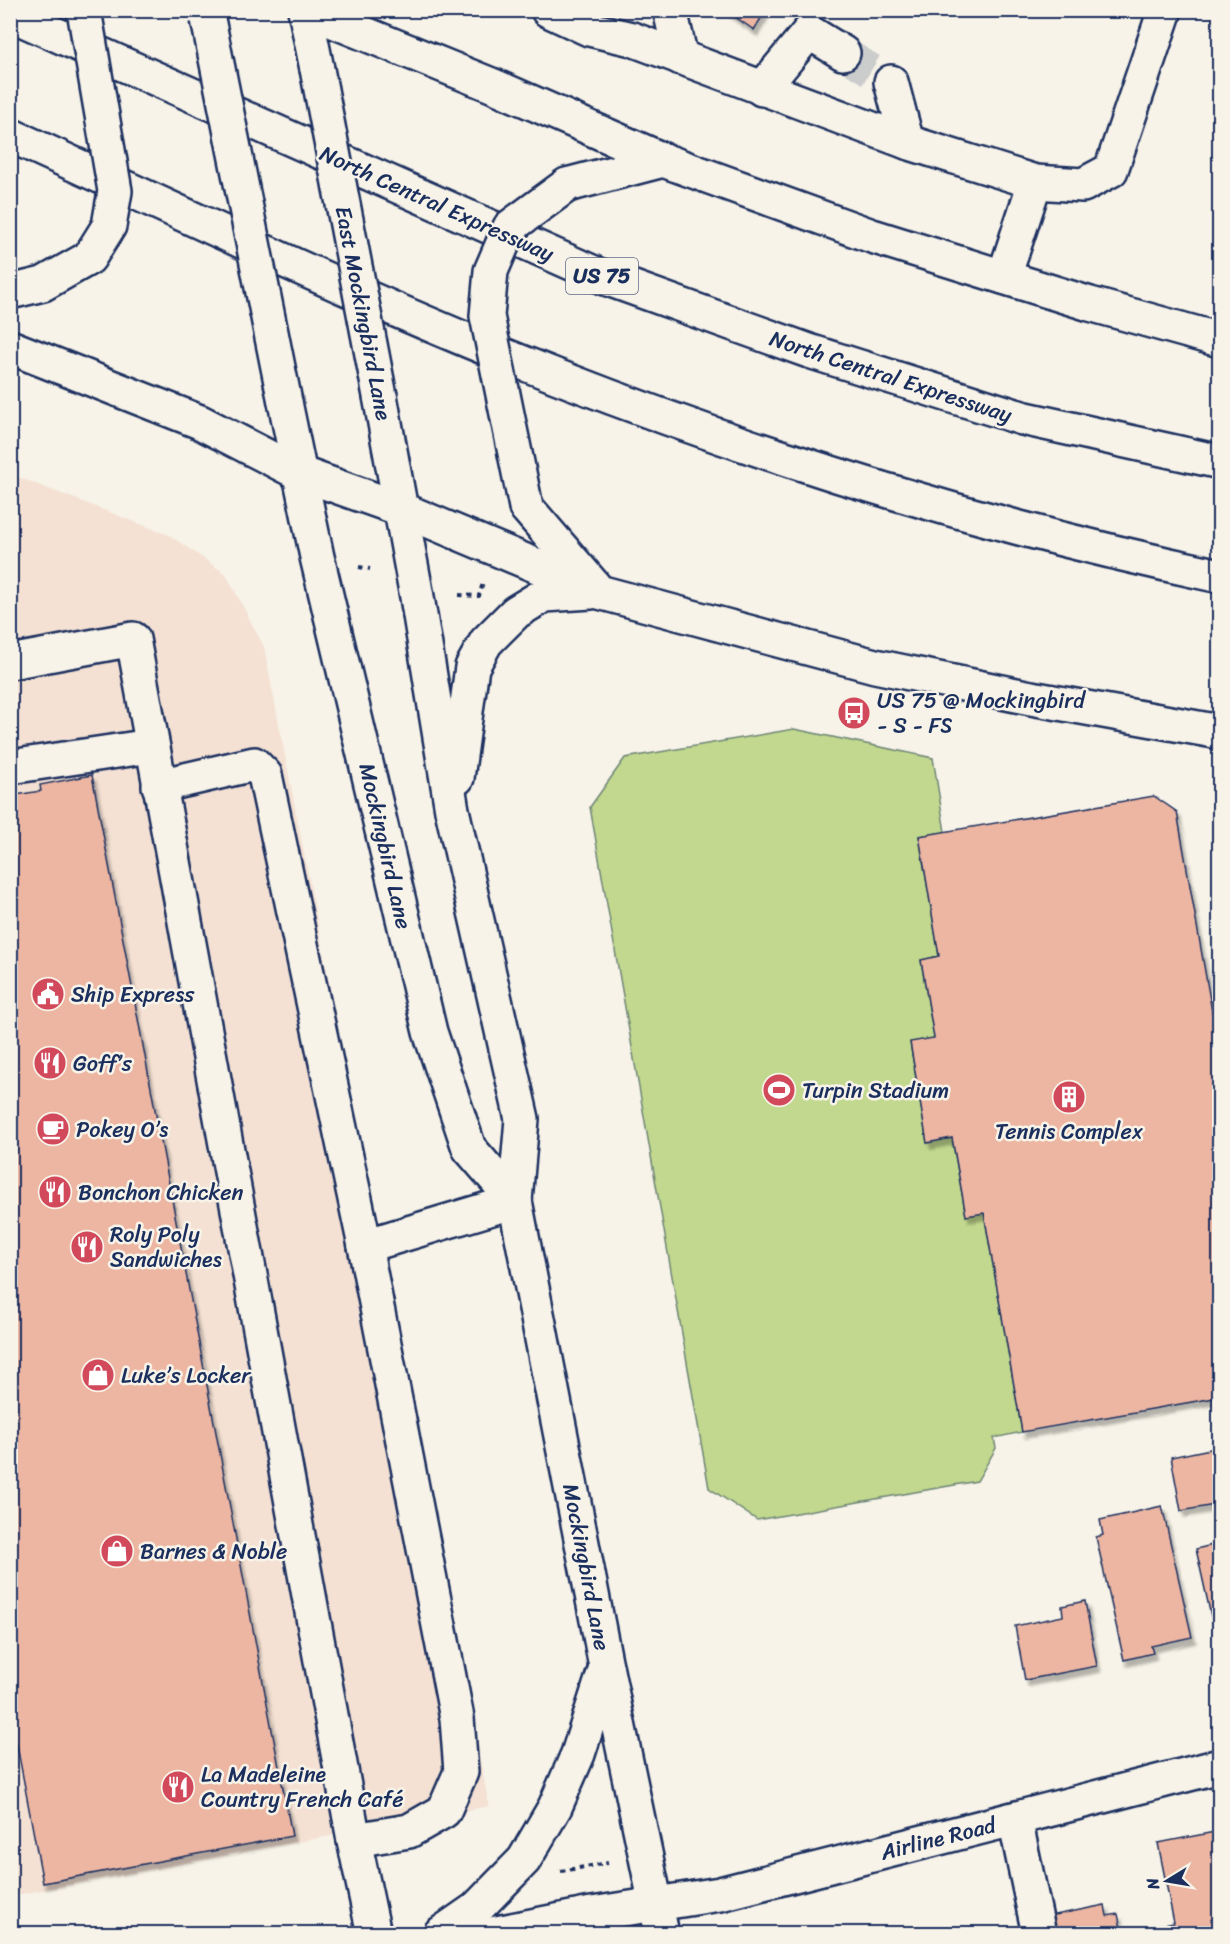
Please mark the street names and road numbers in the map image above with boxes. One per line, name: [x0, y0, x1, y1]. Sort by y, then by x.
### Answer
street label: North Central Expressway: [313, 134, 561, 273]
street label: East Mockingbird Lane: [324, 203, 403, 424]
road number: US 75: [566, 258, 638, 294]
street label: North Central Expressway: [764, 319, 1018, 434]
street label: Mockingbird Lane: [347, 759, 424, 933]
street label: Mockingbird Lane: [551, 1480, 622, 1654]
street label: Airline Road: [876, 1805, 1001, 1872]

